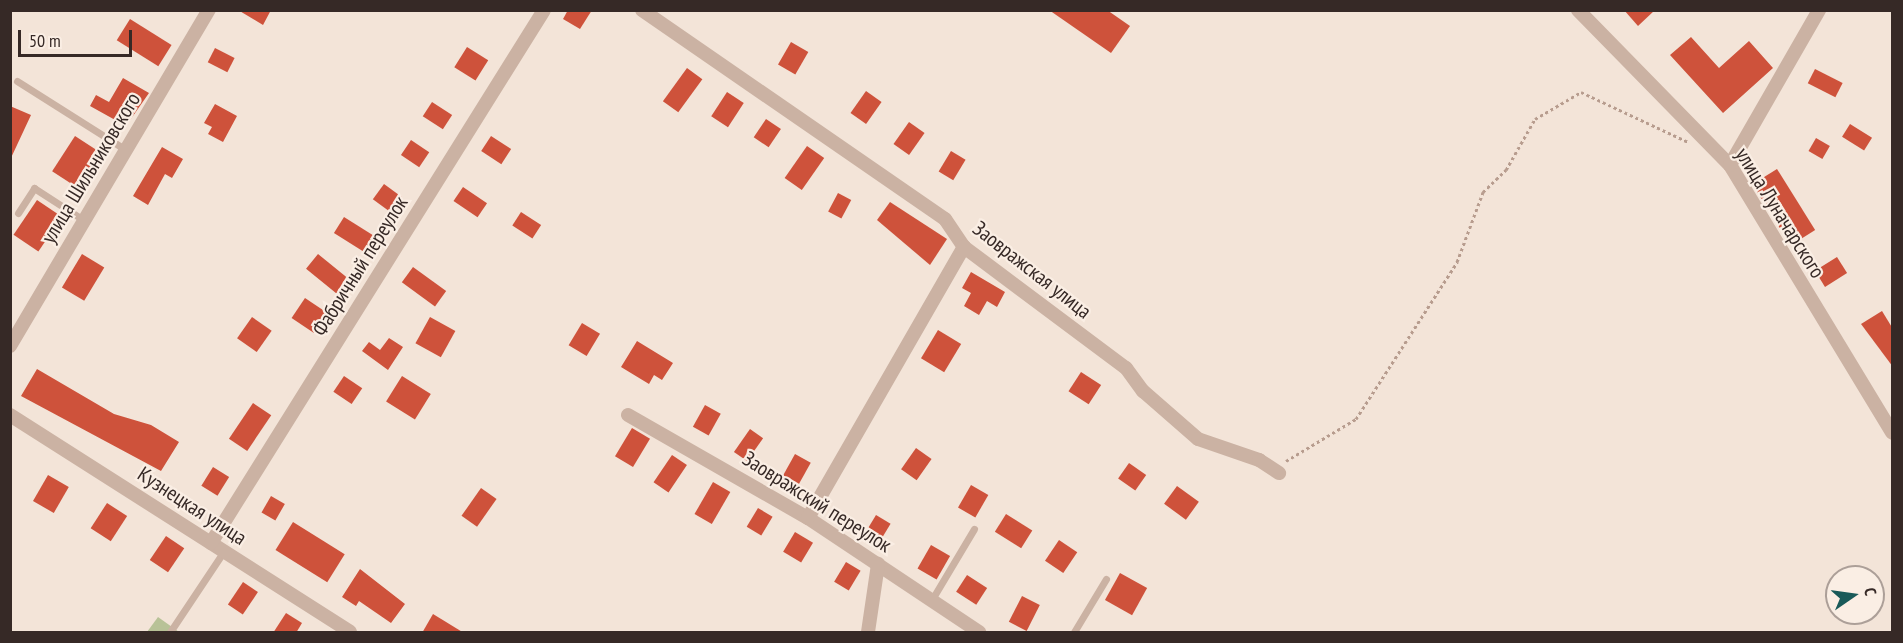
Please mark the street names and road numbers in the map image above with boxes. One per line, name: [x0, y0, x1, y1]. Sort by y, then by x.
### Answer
street label: улица Шильниковского: [36, 88, 146, 248]
street label: улица Луначарского: [1730, 143, 1830, 283]
street label: Фабричный переулок: [307, 191, 413, 341]
street label: Заовражская улица: [968, 216, 1096, 324]
street label: Заовражский переулок: [738, 446, 896, 558]
street label: Кузнецкая улица: [133, 461, 251, 551]

